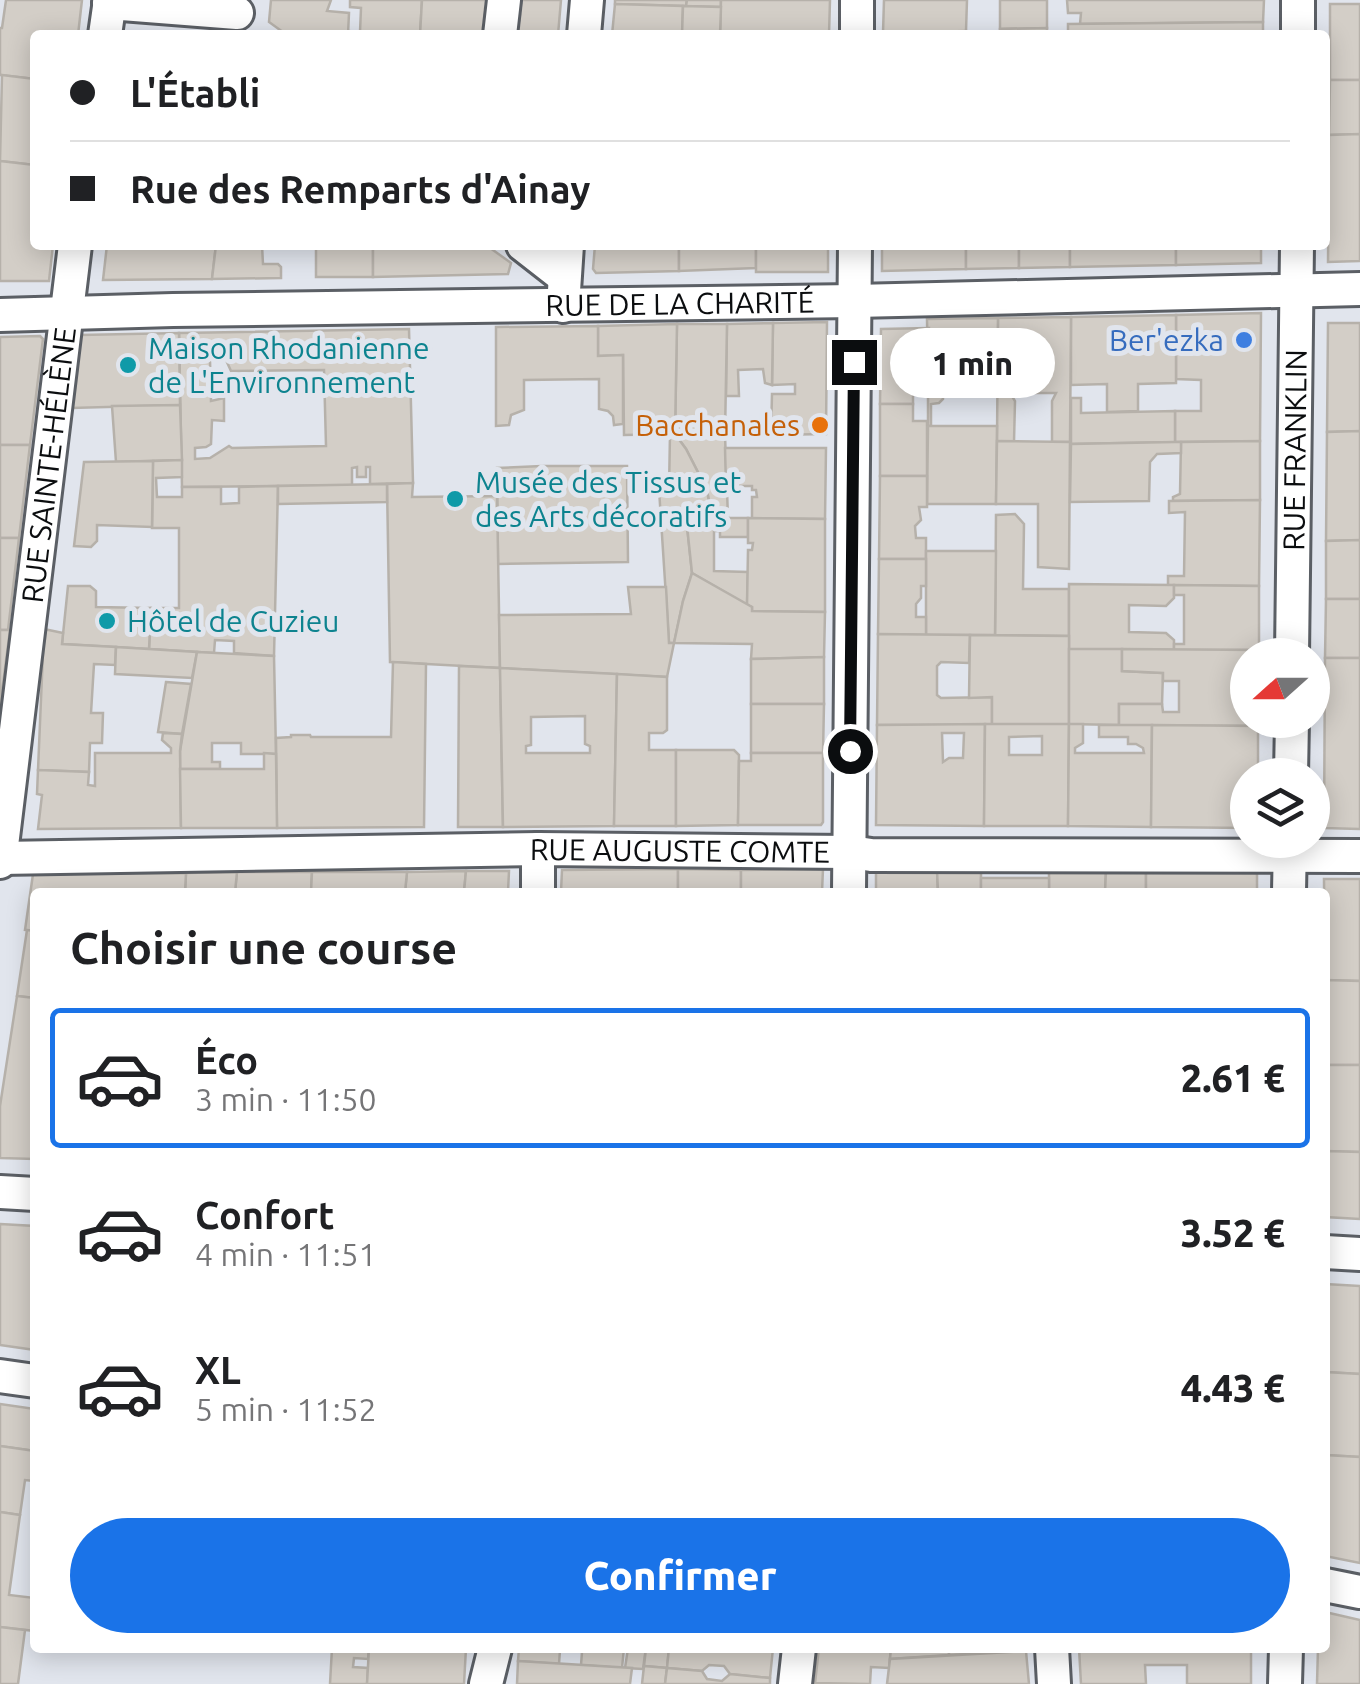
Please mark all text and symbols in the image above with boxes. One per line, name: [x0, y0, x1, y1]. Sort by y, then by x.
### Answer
text: L'Établi: [130, 72, 260, 114]
text: Rue des Remparts d'Ainay: [130, 168, 591, 210]
street label: RUE DE LA CHARITÉ: [545, 284, 815, 322]
place label: Ber'ezka: [1109, 323, 1224, 357]
street label: RUE SAINTE-HÉLÈNE: [15, 325, 82, 605]
callout: 1 min: [889, 327, 1054, 397]
marker: Ber'ezka: [1233, 329, 1255, 351]
place label: Maison Rhodanienne de L'Environnement: [148, 331, 430, 399]
route end: [832, 340, 877, 385]
text: 1 min: [932, 345, 1013, 381]
street label: RUE FRANKLIN: [1276, 349, 1313, 551]
marker: Maison Rhodanienne de L'Environnement: [117, 354, 139, 376]
place label: Bacchanales: [635, 408, 800, 442]
marker: Bacchanales: [809, 414, 831, 436]
place label: Musée des Tissus et des Arts décoratifs: [475, 465, 741, 533]
marker: Musée des Tissus et des Arts décoratifs: [444, 488, 466, 510]
place label: Hôtel de Cuzieu: [127, 604, 340, 638]
marker: Hôtel de Cuzieu: [96, 610, 118, 632]
north arrow: [1230, 638, 1330, 738]
map controls: [1230, 638, 1330, 858]
route start: [828, 729, 873, 774]
button: layers: [1230, 758, 1330, 858]
street label: RUE AUGUSTE COMTE: [530, 832, 830, 869]
text: Choisir une course: [70, 922, 457, 973]
icon: car: [75, 1033, 165, 1123]
text: Éco: [195, 1039, 258, 1081]
text: 2.61 €: [1181, 1057, 1285, 1099]
text: 3 min · 11:50: [195, 1081, 377, 1117]
icon: car: [75, 1188, 165, 1278]
text: Confort: [195, 1194, 334, 1236]
text: 3.52 €: [1181, 1212, 1285, 1254]
text: 4 min · 11:51: [195, 1236, 377, 1272]
icon: car: [75, 1343, 165, 1433]
text: XL: [195, 1349, 241, 1391]
text: 4.43 €: [1181, 1367, 1285, 1409]
text: 5 min · 11:52: [195, 1391, 377, 1427]
button: Confirmer: [70, 1518, 1290, 1633]

